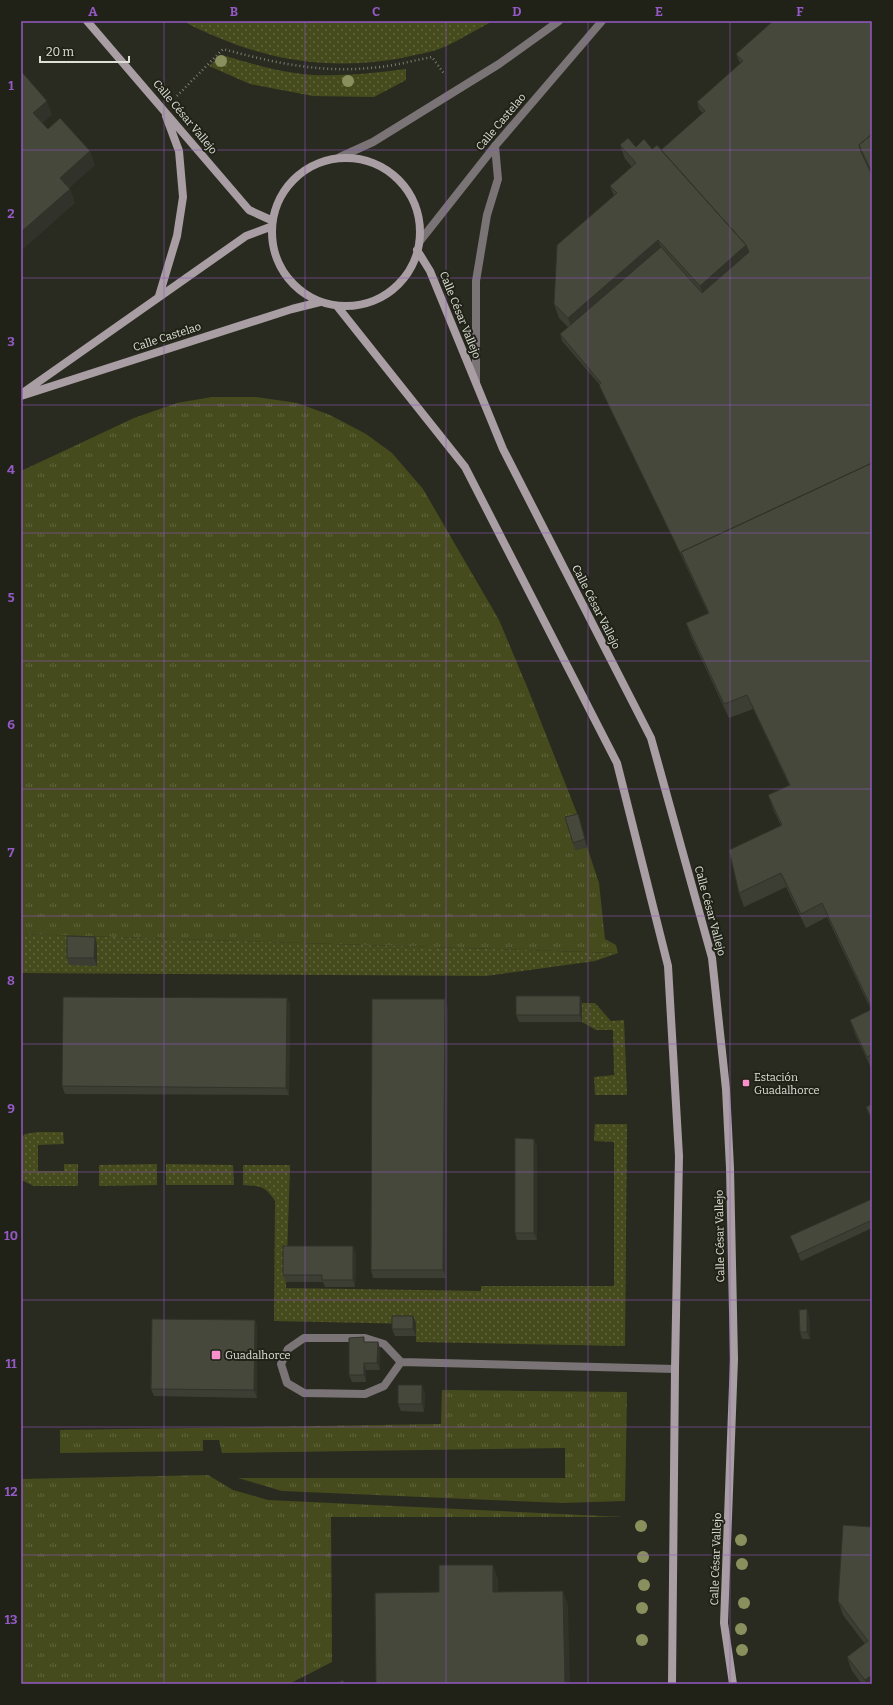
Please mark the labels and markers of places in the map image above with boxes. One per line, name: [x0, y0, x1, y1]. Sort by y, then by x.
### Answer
place label: Estación Guadalhorce: [754, 1071, 820, 1097]
marker: Estación Guadalhorce: [741, 1078, 751, 1088]
marker: Guadalhorce: [210, 1349, 222, 1361]
place label: Guadalhorce: [225, 1349, 291, 1362]

